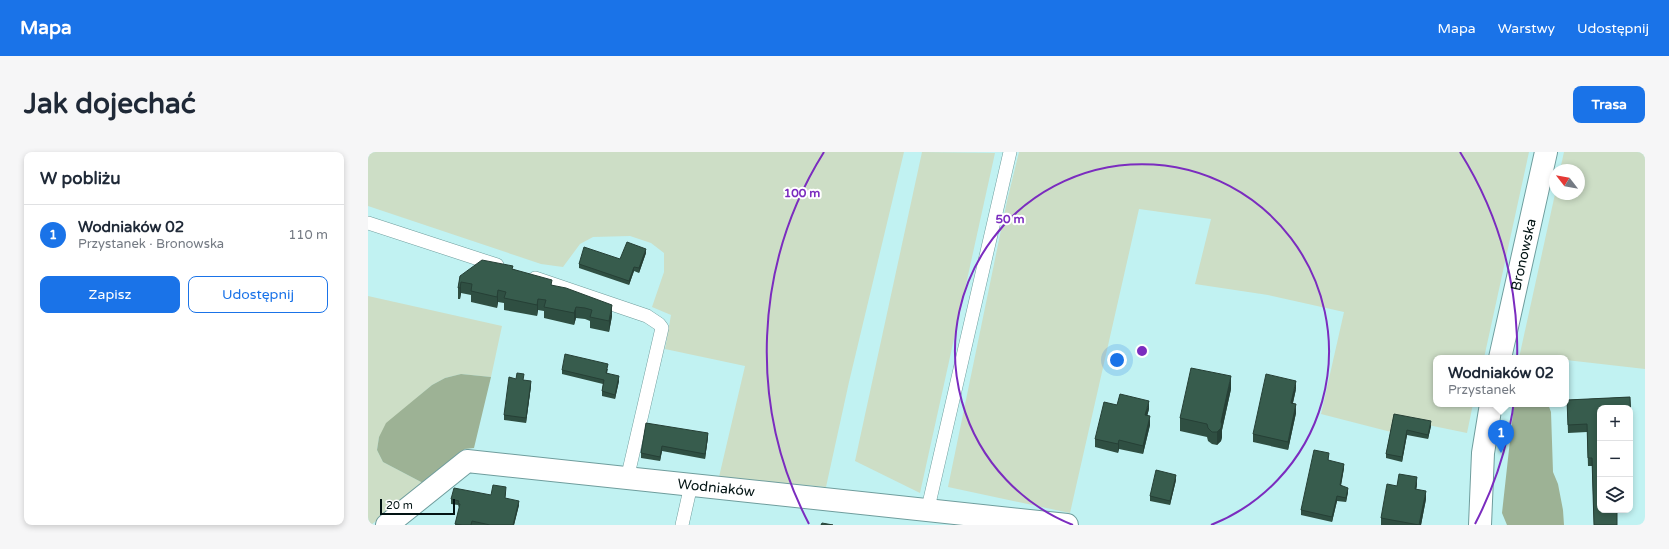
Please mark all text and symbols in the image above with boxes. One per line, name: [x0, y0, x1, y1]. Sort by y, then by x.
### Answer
text: Mapa: [20, 17, 72, 39]
text: Mapa: [1438, 20, 1476, 37]
text: Warstwy: [1498, 20, 1555, 37]
text: Udostępnij: [1577, 20, 1649, 37]
button: Trasa: [1573, 86, 1645, 123]
text: Jak dojechać: [24, 87, 196, 121]
north arrow: [1549, 164, 1585, 200]
text: W pobliżu: [40, 168, 121, 189]
text: 100 m: [784, 186, 820, 200]
text: 50 m: [995, 212, 1025, 226]
street label: Bronowska: [1507, 217, 1540, 292]
text: Wodniaków 02: [78, 218, 184, 236]
text: 1: [49, 227, 57, 243]
text: 110 m: [288, 227, 328, 243]
text: Przystanek · Bronowska: [78, 236, 224, 252]
button: Zapisz: [40, 276, 180, 313]
button: Udostępnij: [188, 276, 328, 313]
centre of rings: [1135, 344, 1149, 358]
your location: [1107, 350, 1127, 370]
popup: [1433, 355, 1569, 407]
text: Wodniaków 02: [1448, 364, 1554, 382]
text: Przystanek: [1448, 382, 1516, 398]
map controls: [1597, 405, 1633, 513]
button: +: [1597, 405, 1633, 441]
pin: 1: [1488, 420, 1514, 453]
button: −: [1597, 441, 1633, 477]
street label: Wodniaków: [677, 475, 756, 500]
button: layers: [1597, 477, 1633, 513]
scale bar: [380, 497, 455, 516]
text: 20 m: [386, 499, 413, 512]

